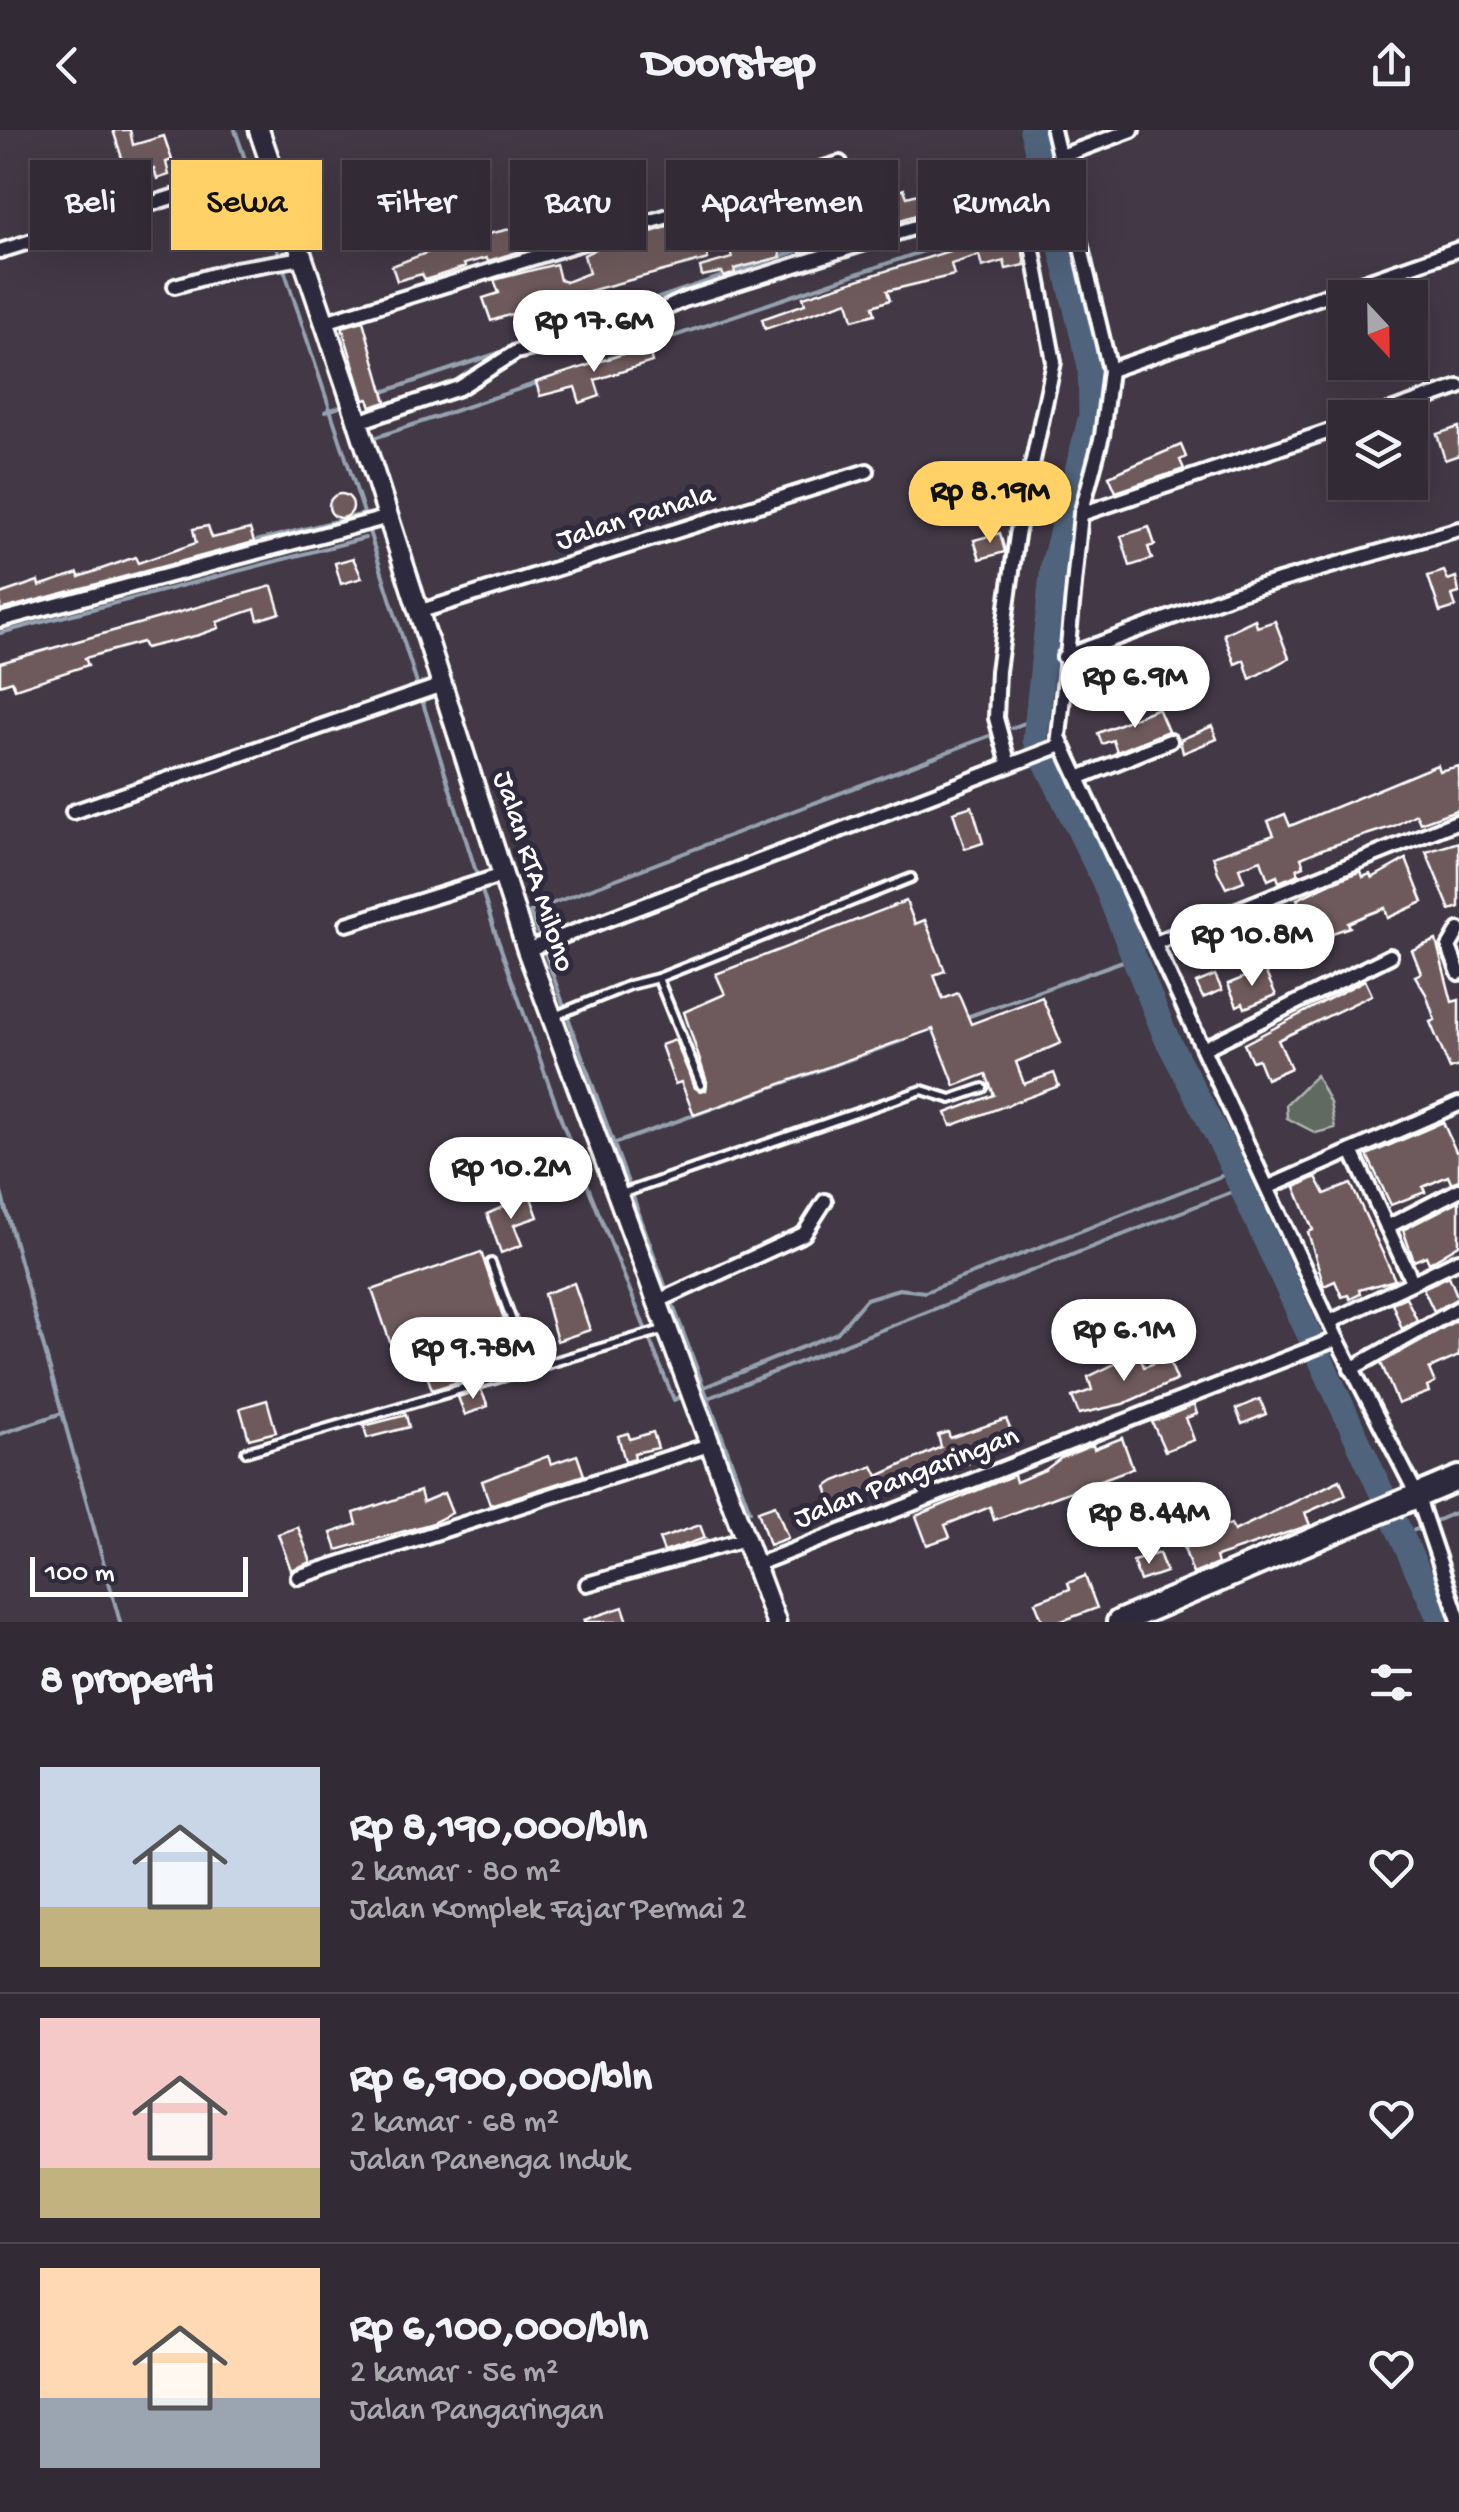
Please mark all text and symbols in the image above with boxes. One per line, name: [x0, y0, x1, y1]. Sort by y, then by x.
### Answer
icon: back: [40, 38, 95, 93]
icon: share: [1364, 38, 1419, 93]
text: Doorstep: [643, 39, 816, 92]
chip: Beli: [30, 160, 151, 250]
chip: Sewa: [171, 160, 322, 250]
chip: Filter: [342, 160, 490, 250]
chip: Baru: [510, 160, 646, 250]
chip: Apartemen: [666, 160, 898, 250]
chip: Rumah: [918, 160, 1086, 250]
north arrow: [1328, 280, 1428, 380]
map controls: [1328, 280, 1428, 500]
pin: Rp 17.6M: [491, 290, 697, 375]
text: Rp 17.6M: [535, 303, 653, 341]
button: layers: [1328, 400, 1428, 500]
pin: Rp 8.19M: [887, 461, 1093, 546]
text: Rp 8.19M: [931, 474, 1049, 512]
street label: Jalan Panala: [552, 478, 721, 560]
pin: Rp 6.9M: [1043, 646, 1227, 731]
text: Rp 6.9M: [1083, 659, 1187, 697]
street label: Jalan RTA Milono: [483, 767, 581, 977]
pin: Rp 10.8M: [1149, 904, 1355, 989]
text: Rp 10.8M: [1192, 917, 1312, 955]
pin: Rp 10.2M: [408, 1137, 614, 1222]
text: Rp 10.2M: [451, 1150, 571, 1188]
pin: Rp 6.1M: [1032, 1299, 1216, 1384]
text: Rp 6.1M: [1073, 1312, 1175, 1350]
pin: Rp 9.78M: [370, 1317, 576, 1402]
text: Rp 9.78M: [412, 1330, 534, 1368]
street label: Jalan Pangaringan: [790, 1420, 1024, 1538]
pin: Rp 8.44M: [1046, 1482, 1252, 1567]
text: Rp 8.44M: [1089, 1495, 1209, 1533]
scale bar: [30, 1552, 248, 1596]
text: 100 m: [45, 1558, 115, 1591]
icon: filters: [1364, 1655, 1419, 1710]
text: 8 properti: [40, 1658, 214, 1707]
text: Rp 8,190,000/bln: [350, 1805, 647, 1854]
icon: home: [120, 1807, 240, 1927]
icon: heart: [1364, 1840, 1419, 1895]
text: 2 kamar · 80 m²: [350, 1854, 561, 1892]
text: Jalan Komplek Fajar Permai 2: [350, 1892, 747, 1930]
text: Rp 6,900,000/bln: [350, 2056, 652, 2105]
icon: home: [120, 2058, 240, 2178]
icon: heart: [1364, 2091, 1419, 2146]
text: 2 kamar · 68 m²: [350, 2105, 559, 2143]
text: Jalan Panenga Induk: [350, 2143, 629, 2181]
text: Rp 6,100,000/bln: [350, 2306, 648, 2355]
icon: home: [120, 2308, 240, 2428]
icon: heart: [1364, 2341, 1419, 2396]
text: 2 kamar · 56 m²: [350, 2355, 558, 2393]
text: Jalan Pangaringan: [350, 2393, 604, 2431]

